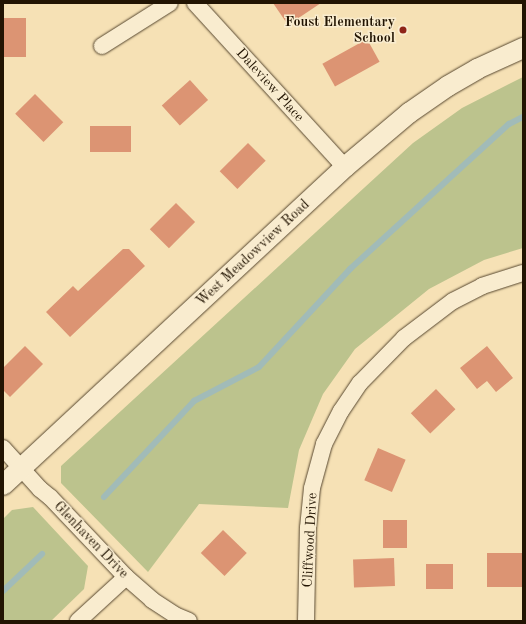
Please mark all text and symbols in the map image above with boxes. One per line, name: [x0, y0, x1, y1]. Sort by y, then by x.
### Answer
place label: Foust Elementary School: [285, 14, 395, 46]
marker: Foust Elementary School: [398, 25, 408, 35]
street label: Daleview Place: [233, 45, 307, 125]
street label: West Meadowview Road: [193, 196, 313, 310]
street label: Cliffwood Drive: [299, 492, 321, 588]
street label: Glenhaven Drive: [50, 498, 132, 582]

